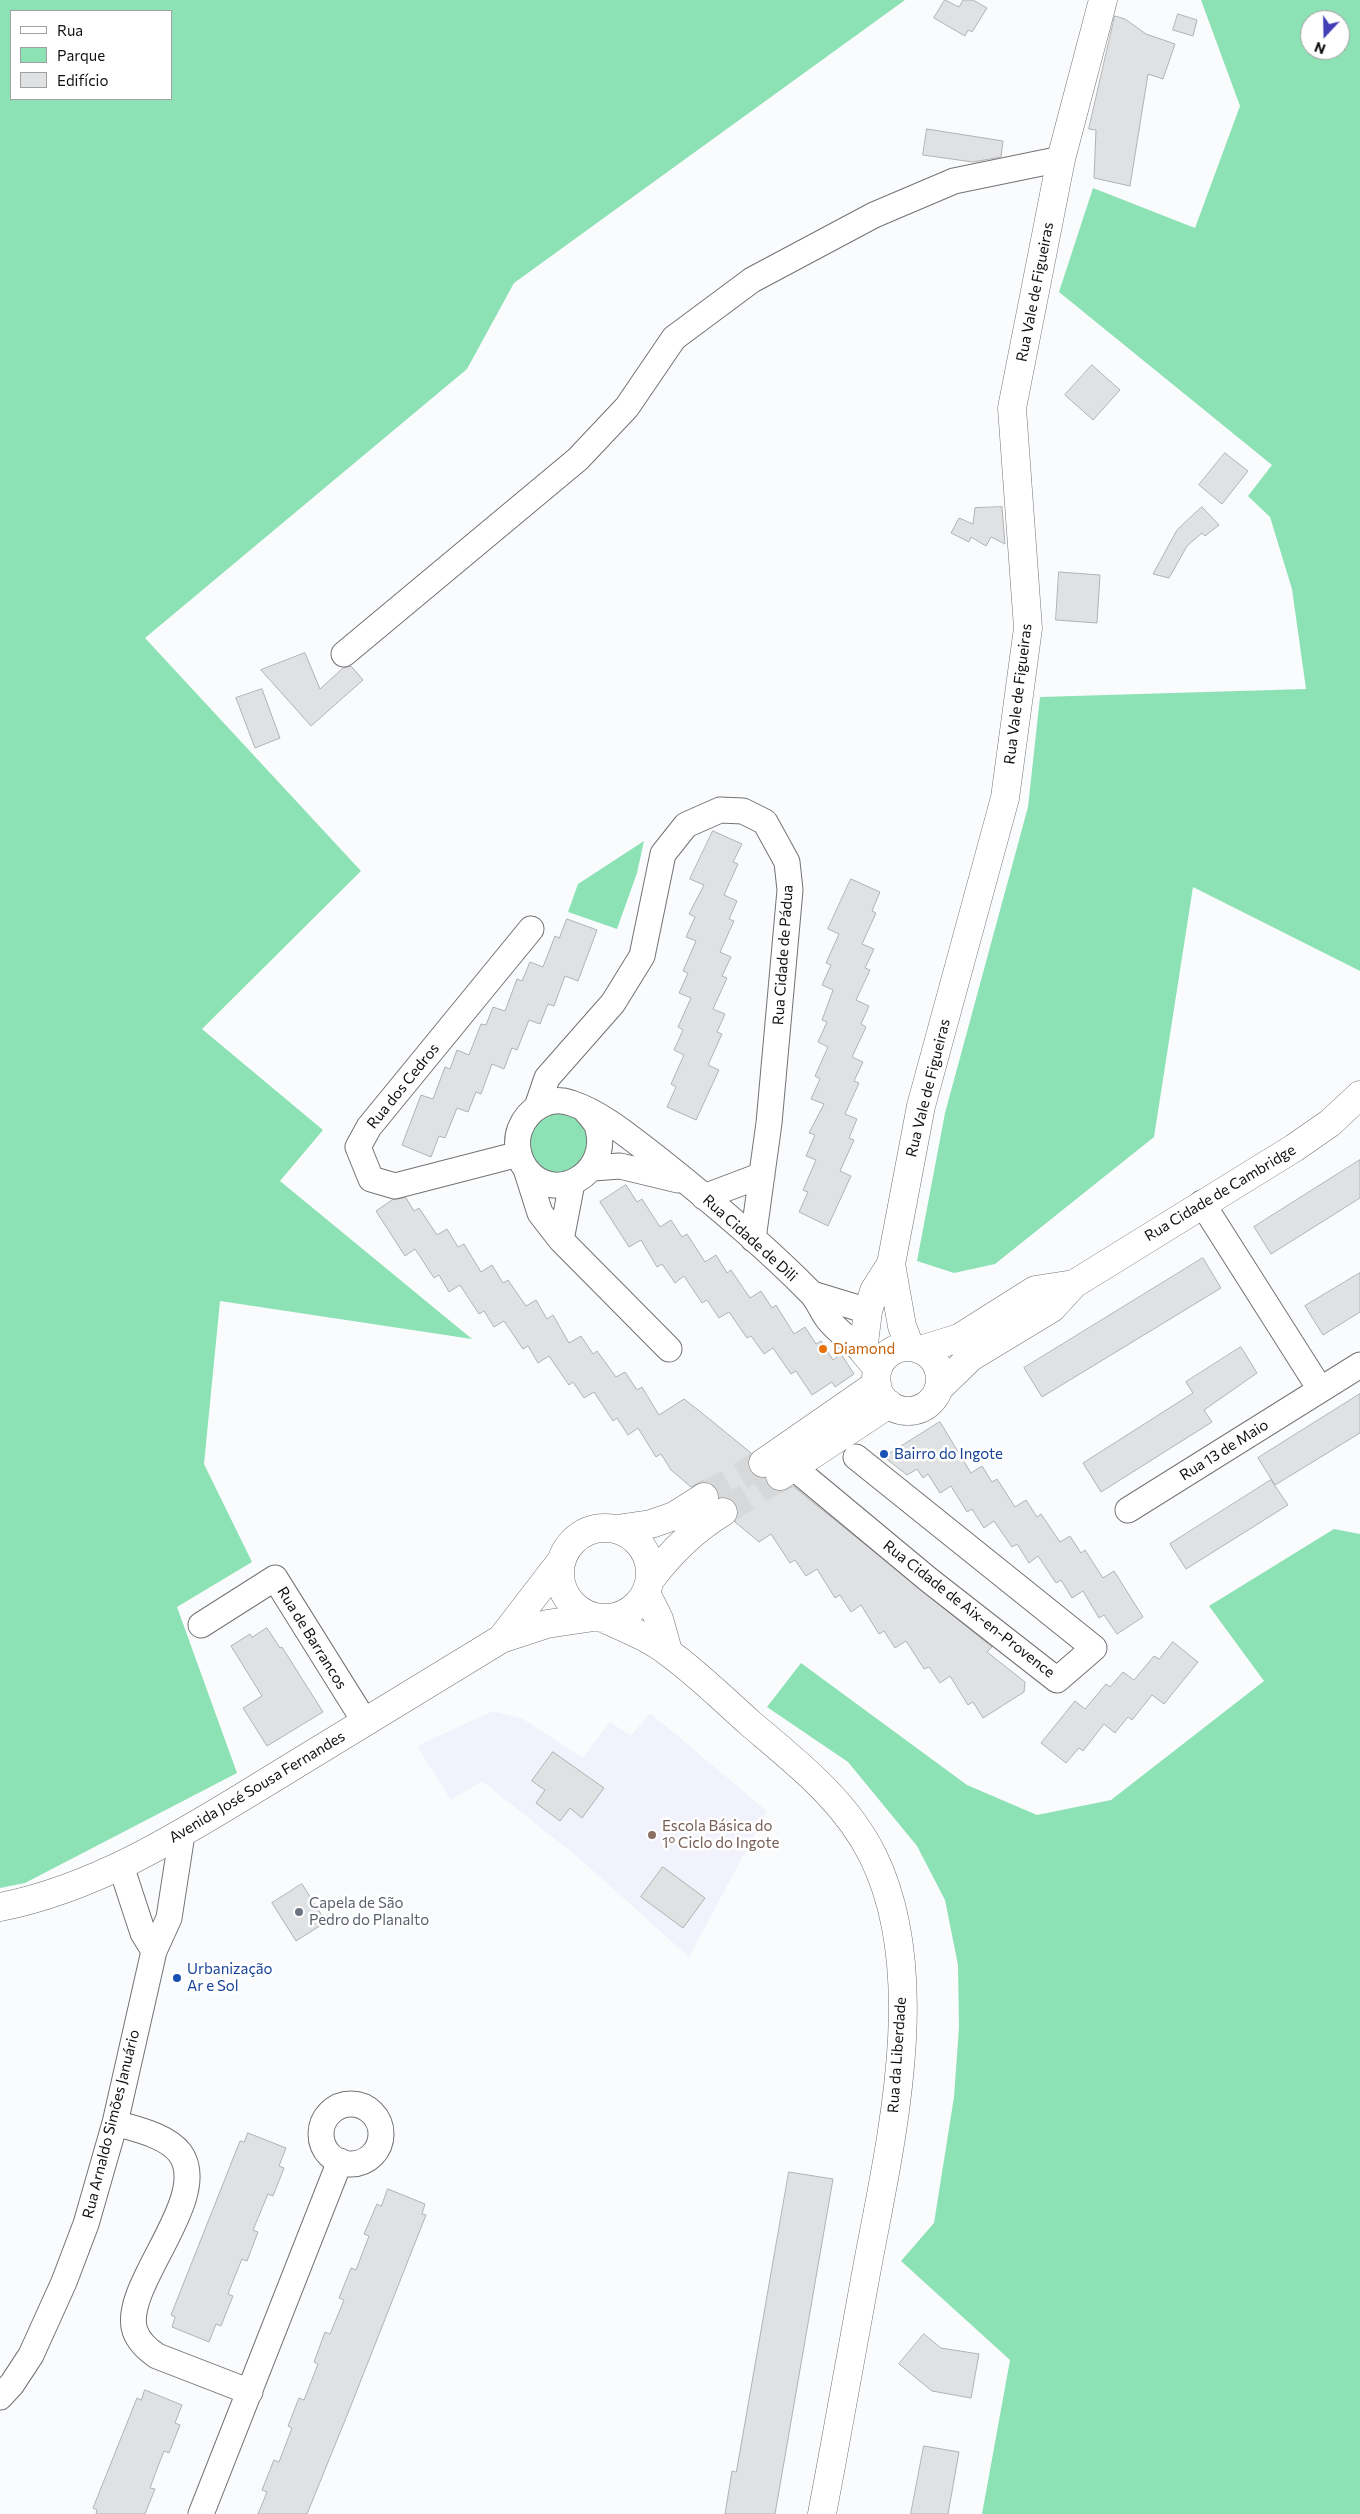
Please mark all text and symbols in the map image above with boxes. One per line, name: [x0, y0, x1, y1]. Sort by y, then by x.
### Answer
legend: [10, 10, 172, 100]
north arrow: [1300, 10, 1350, 60]
text: Rua: [57, 21, 83, 39]
text: N: [1312, 39, 1328, 58]
text: Parque: [57, 46, 105, 64]
text: Edifício: [57, 71, 108, 89]
street label: Rua Vale de Figueiras: [1013, 221, 1057, 363]
street label: Rua Vale de Figueiras: [1000, 623, 1036, 765]
street label: Rua Cidade de Pádua: [769, 884, 797, 1026]
street label: Rua Vale de Figueiras: [902, 1017, 954, 1159]
street label: Rua dos Cedros: [363, 1040, 443, 1132]
street label: Rua Cidade de Cambridge: [1141, 1141, 1299, 1245]
street label: Rua Cidade de Dili: [699, 1191, 801, 1285]
place label: Diamond: [833, 1340, 895, 1358]
marker: Diamond: [817, 1343, 829, 1355]
street label: Rua 13 de Maio: [1176, 1416, 1272, 1484]
place label: Bairro do Ingote: [894, 1445, 1003, 1463]
marker: Bairro do Ingote: [878, 1448, 890, 1460]
street label: Rua Cidade de Aix-en-Provence: [880, 1536, 1058, 1682]
street label: Rua de Barrancos: [273, 1583, 351, 1693]
street label: Avenida José Sousa Fernandes: [166, 1727, 348, 1847]
place label: Escola Básica do 1º Ciclo do Ingote: [662, 1817, 779, 1852]
marker: Escola Básica do 1º Ciclo do Ingote: [646, 1829, 658, 1841]
place label: Capela de São Pedro do Planalto: [309, 1894, 429, 1929]
marker: Capela de São Pedro do Planalto: [293, 1906, 305, 1918]
place label: Urbanização Ar e Sol: [187, 1960, 273, 1995]
marker: Urbanização Ar e Sol: [171, 1972, 183, 1984]
street label: Rua da Liberdade: [884, 1996, 910, 2114]
street label: Rua Arnaldo Simões Januário: [79, 2028, 143, 2220]

